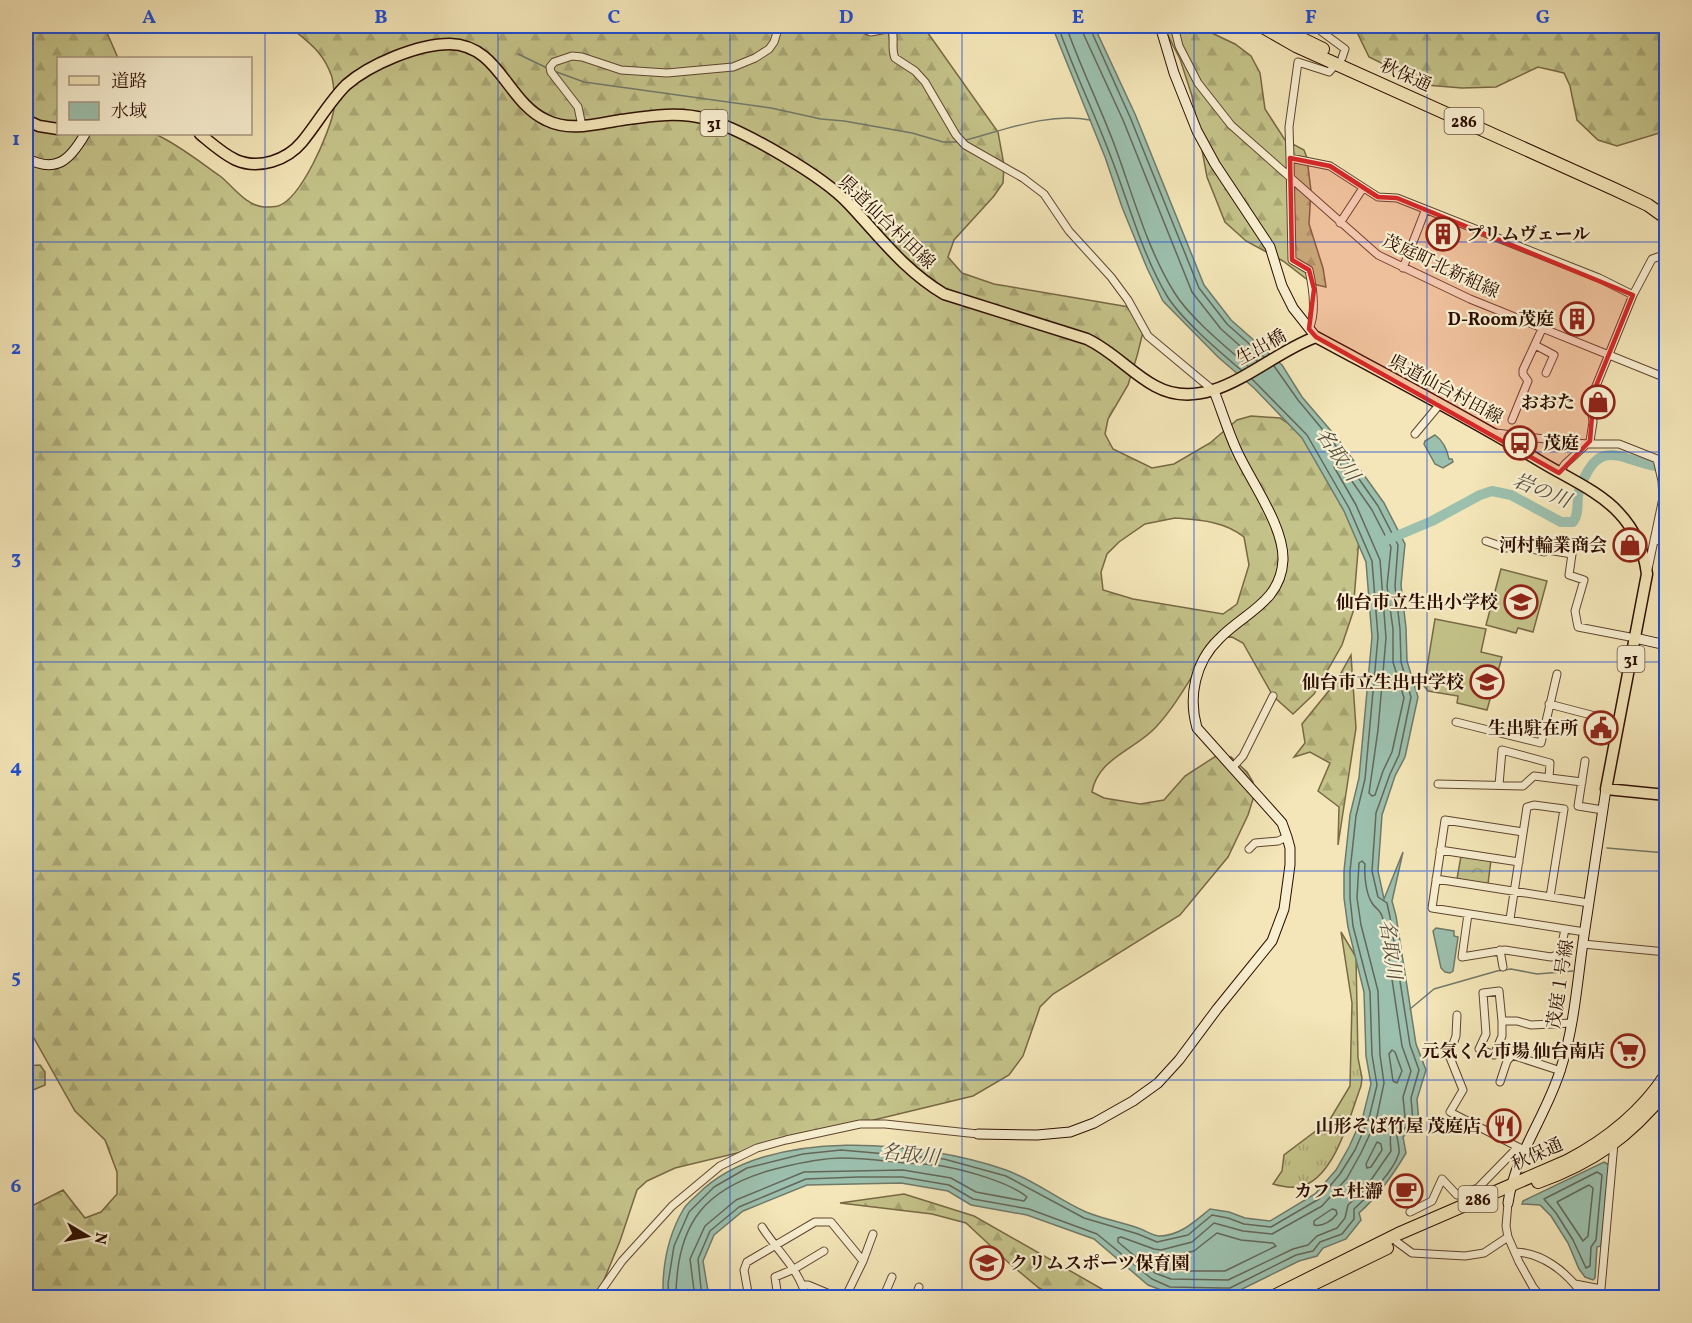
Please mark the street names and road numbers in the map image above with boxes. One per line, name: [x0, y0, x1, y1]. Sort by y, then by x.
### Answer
street label: 秋保通: [1376, 54, 1435, 99]
road number: 286: [1444, 108, 1484, 134]
road number: 31: [700, 110, 728, 136]
street label: 県道仙台村田線: [832, 170, 940, 276]
street label: 茂庭町北新組線: [1378, 229, 1503, 305]
street label: 生出橋: [1232, 324, 1291, 372]
street label: 県道仙台村田線: [1384, 350, 1507, 431]
road number: 31: [1618, 646, 1644, 672]
street label: 茂庭１号線: [1542, 938, 1581, 1031]
street label: 秋保通: [1508, 1133, 1567, 1178]
road number: 286: [1458, 1186, 1498, 1212]

